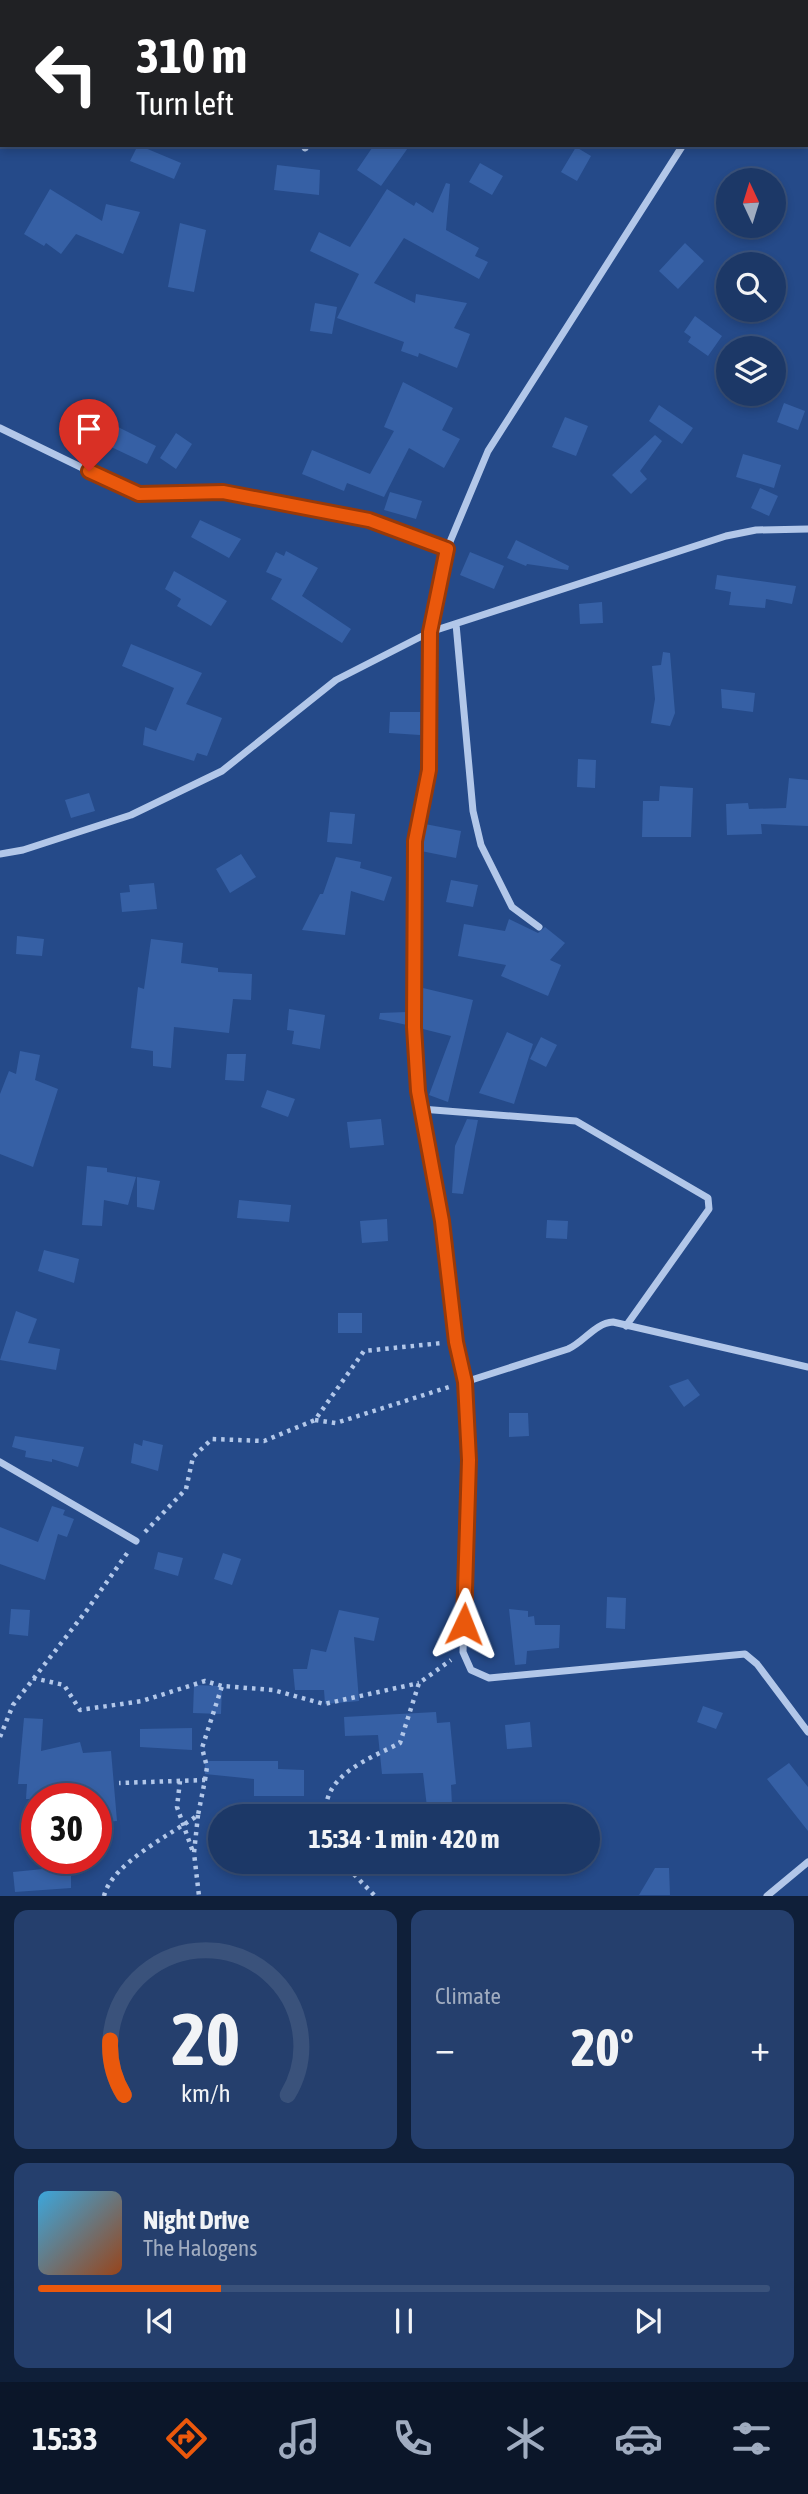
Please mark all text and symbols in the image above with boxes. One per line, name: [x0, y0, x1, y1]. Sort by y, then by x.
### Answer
text: 310 m: [136, 27, 247, 83]
icon: left: [21, 28, 112, 119]
text: Turn left: [136, 85, 234, 122]
north arrow: [716, 168, 786, 238]
map controls: [716, 168, 786, 406]
button: search: [716, 252, 786, 322]
button: layers: [716, 336, 786, 406]
pin: [59, 399, 119, 471]
icon: arrive: [70, 410, 108, 448]
position arrow: [427, 1587, 501, 1661]
speed limit sign: 30: [21, 1783, 112, 1874]
text: 15:34 · 1 min · 420 m: [309, 1824, 499, 1854]
text: Climate: [435, 1983, 501, 2009]
text: 20: [171, 1998, 240, 2081]
text: 20°: [571, 2017, 634, 2077]
text: −: [435, 2026, 455, 2069]
text: +: [750, 2026, 770, 2069]
text: km/h: [181, 2079, 230, 2107]
text: Night Drive: [143, 2205, 250, 2235]
text: The Halogens: [143, 2235, 257, 2261]
icon: previous: [141, 2302, 179, 2340]
icon: pause: [385, 2302, 423, 2340]
icon: next: [629, 2302, 667, 2340]
icon: directions: [162, 2414, 211, 2463]
icon: music: [275, 2414, 324, 2463]
icon: phone: [388, 2414, 437, 2463]
icon: climate: [501, 2414, 550, 2463]
icon: car: [614, 2414, 663, 2463]
icon: filters: [727, 2414, 776, 2463]
text: 15:33: [32, 2420, 98, 2457]

